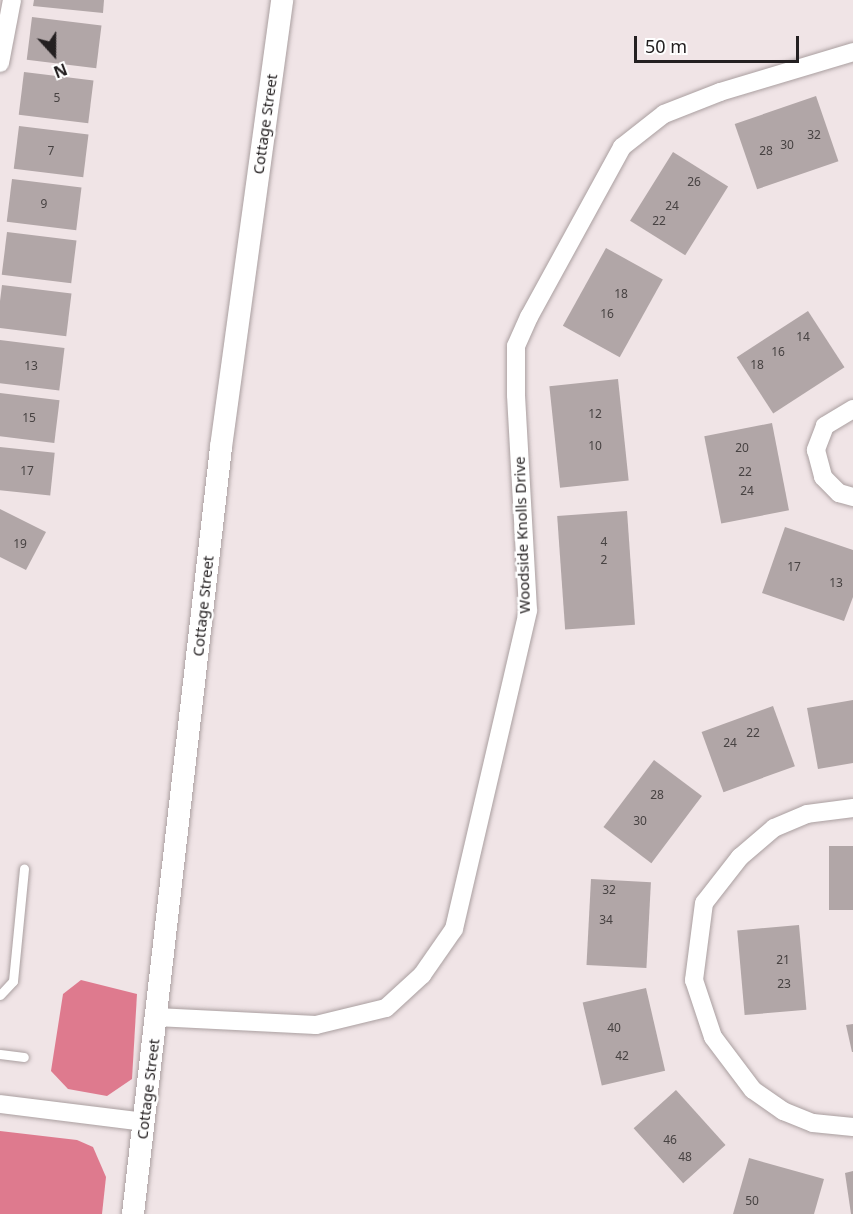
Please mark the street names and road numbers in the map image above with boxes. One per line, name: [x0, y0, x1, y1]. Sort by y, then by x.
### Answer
street label: Cottage Street: [249, 73, 281, 175]
street label: Woodside Knolls Drive: [510, 456, 534, 614]
street label: Cottage Street: [189, 555, 217, 657]
street label: Cottage Street: [133, 1038, 163, 1140]

